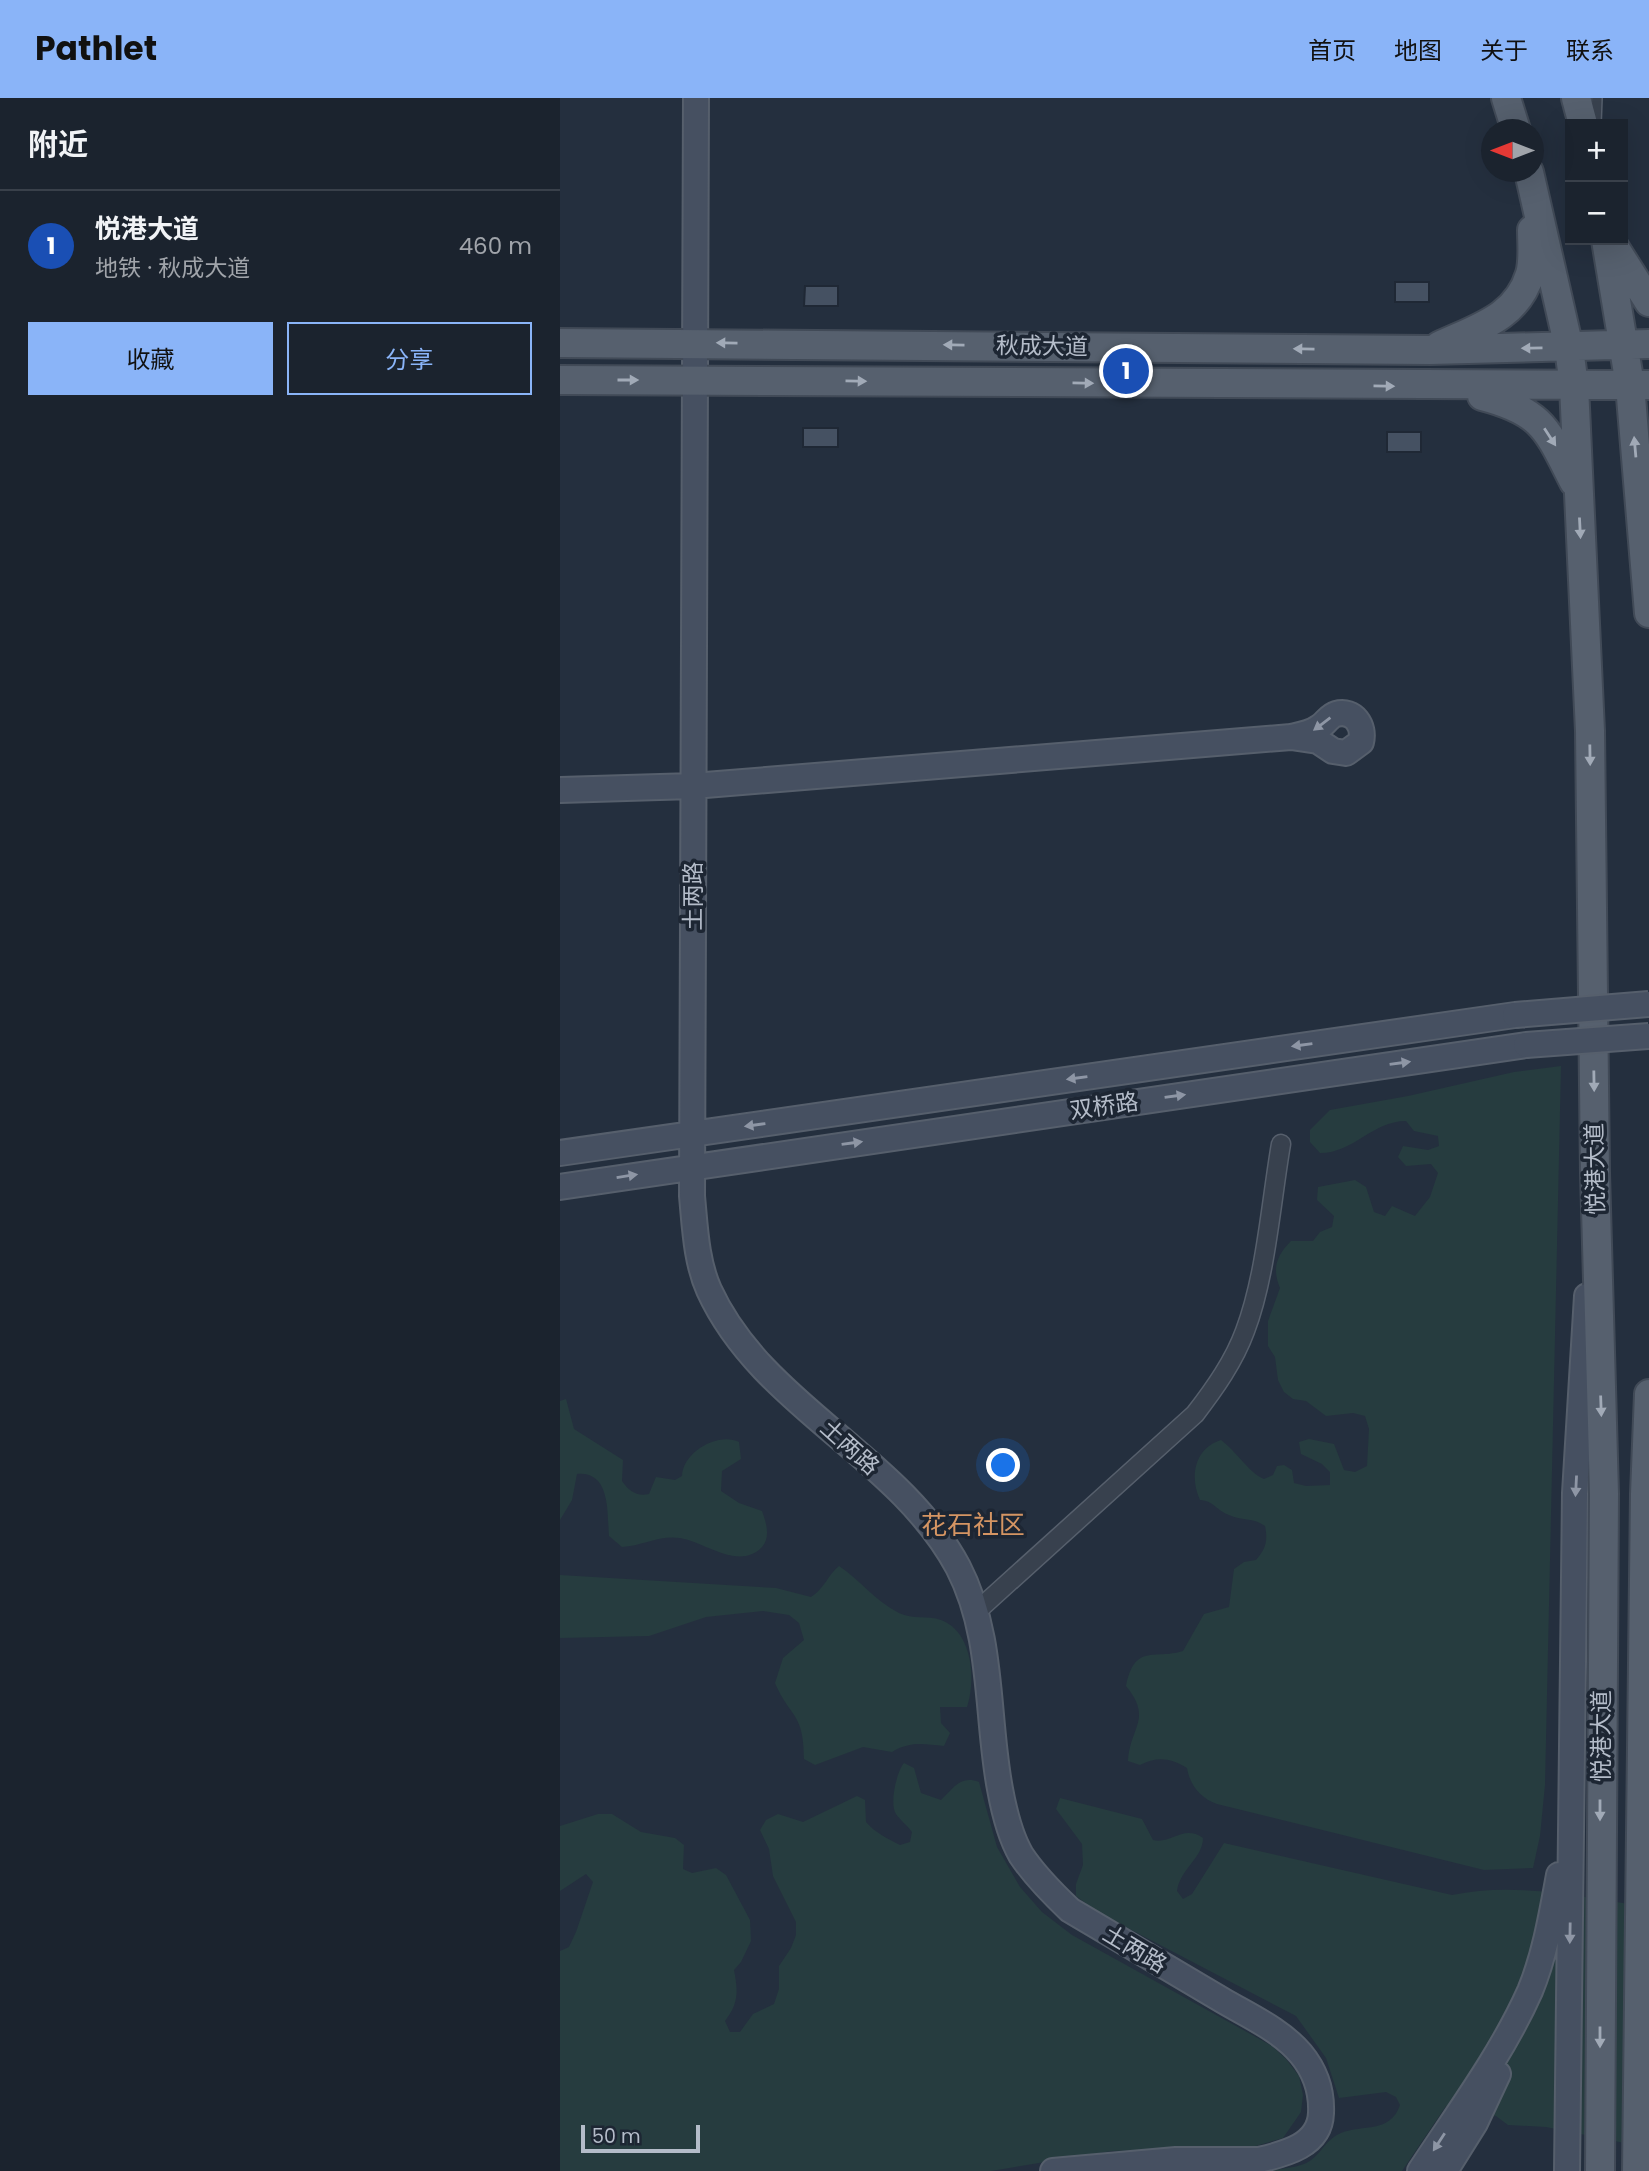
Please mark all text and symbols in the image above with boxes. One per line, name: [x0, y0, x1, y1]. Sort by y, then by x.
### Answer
text: Pathlet: [35, 25, 157, 72]
text: 首页: [1308, 34, 1356, 67]
text: 地图: [1394, 34, 1442, 67]
text: 关于: [1480, 34, 1528, 67]
text: 联系: [1566, 34, 1614, 67]
north arrow: [1481, 119, 1544, 182]
map controls: [1565, 119, 1628, 245]
button: +: [1565, 119, 1628, 182]
text: 附近: [28, 123, 88, 166]
button: −: [1565, 182, 1628, 245]
text: 悦港大道: [95, 211, 199, 247]
text: 1: [47, 230, 55, 262]
text: 460 m: [459, 230, 532, 262]
text: 地铁 · 秋成大道: [95, 252, 250, 284]
button: 收藏: [28, 322, 273, 395]
button: 分享: [287, 322, 532, 395]
street label: 秋成大道: [996, 329, 1088, 363]
one-way arrow: [716, 337, 738, 349]
one-way arrow: [943, 339, 965, 351]
one-way arrow: [1521, 342, 1543, 354]
one-way arrow: [1293, 343, 1315, 354]
pin: 1: [1103, 345, 1149, 397]
one-way arrow: [617, 374, 639, 386]
one-way arrow: [845, 375, 867, 387]
one-way arrow: [1072, 377, 1094, 389]
one-way arrow: [1373, 380, 1395, 392]
one-way arrow: [1543, 428, 1556, 447]
one-way arrow: [1629, 436, 1640, 458]
one-way arrow: [1575, 517, 1586, 539]
one-way arrow: [1313, 716, 1331, 731]
one-way arrow: [1584, 744, 1596, 766]
street label: 土两路: [677, 862, 709, 931]
one-way arrow: [1291, 1040, 1313, 1051]
one-way arrow: [1389, 1057, 1411, 1068]
one-way arrow: [1588, 1070, 1600, 1092]
one-way arrow: [1066, 1073, 1088, 1084]
street label: 双桥路: [1068, 1085, 1140, 1127]
one-way arrow: [1164, 1090, 1186, 1101]
one-way arrow: [743, 1119, 765, 1130]
street label: 悦港大道: [1578, 1123, 1612, 1215]
one-way arrow: [842, 1137, 864, 1148]
one-way arrow: [617, 1170, 639, 1181]
one-way arrow: [1596, 1395, 1607, 1417]
street label: 土两路: [814, 1412, 886, 1482]
your location: [986, 1448, 1020, 1482]
one-way arrow: [1570, 1475, 1581, 1497]
district label: 花石社区: [921, 1507, 1025, 1543]
street label: 悦港大道: [1585, 1690, 1617, 1782]
one-way arrow: [1594, 1799, 1606, 1821]
street label: 土两路: [1097, 1918, 1173, 1980]
one-way arrow: [1564, 1923, 1575, 1945]
one-way arrow: [1594, 2026, 1606, 2048]
scale bar: [581, 2122, 700, 2154]
text: 50 m: [592, 2123, 641, 2150]
one-way arrow: [1433, 2132, 1446, 2151]

